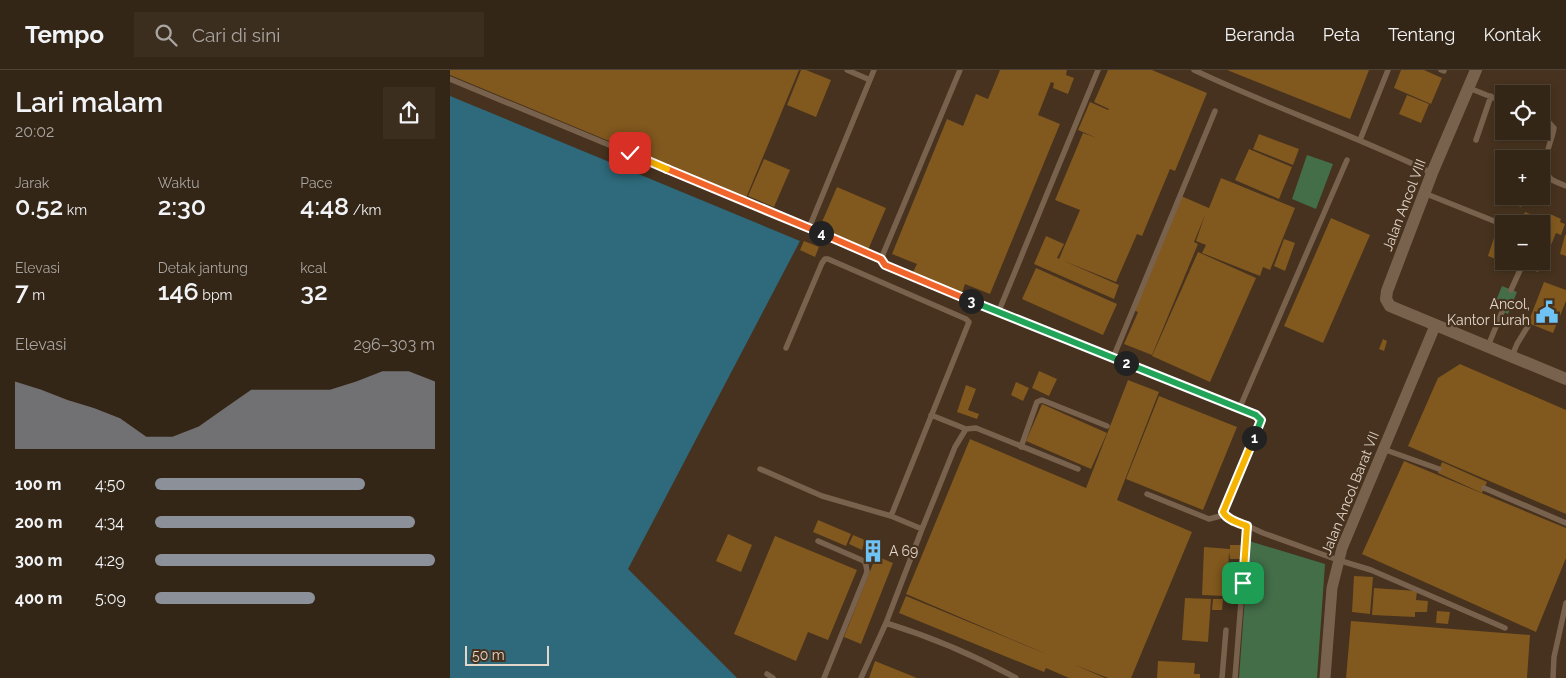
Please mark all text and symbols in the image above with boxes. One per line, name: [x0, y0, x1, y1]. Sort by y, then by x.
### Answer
search box: [134, 12, 484, 57]
text: Tempo: [25, 20, 104, 49]
icon: search: [152, 21, 180, 49]
text: Cari di sini: [192, 24, 280, 46]
text: Beranda: [1225, 24, 1295, 45]
text: Peta: [1323, 24, 1360, 45]
text: Tentang: [1388, 24, 1455, 45]
text: Kontak: [1483, 24, 1541, 45]
map controls: [1495, 85, 1550, 270]
button: locate: [1495, 85, 1550, 140]
text: Lari malam: [15, 86, 163, 119]
button: share: [383, 87, 435, 139]
text: 20:02: [15, 122, 54, 141]
pin: [609, 132, 651, 174]
icon: check: [616, 139, 644, 167]
button: +: [1495, 150, 1550, 205]
street label: Jalan Ancol VIII: [1379, 157, 1429, 253]
text: Jarak: [15, 175, 49, 191]
text: Waktu: [158, 175, 200, 191]
text: Pace: [300, 175, 332, 191]
text: 0.52: [15, 191, 63, 221]
text: 2:30: [158, 191, 206, 221]
text: 4:48: [300, 191, 349, 221]
text: km: [63, 202, 87, 218]
text: /km: [349, 202, 381, 218]
button: −: [1495, 215, 1550, 270]
pin: 4: [808, 220, 834, 246]
text: 4: [818, 225, 826, 241]
text: Elevasi: [15, 260, 60, 276]
text: Detak jantung: [158, 260, 248, 276]
text: kcal: [300, 260, 327, 276]
text: 7: [15, 276, 29, 306]
text: 146: [158, 276, 199, 306]
text: 32: [300, 276, 328, 306]
text: m: [29, 287, 45, 303]
text: bpm: [199, 287, 232, 303]
pin: 3: [958, 288, 984, 314]
text: 3: [968, 293, 975, 309]
place label: Ancol, Kantor Lurah: [1447, 296, 1530, 328]
public building icon: Ancol, Kantor Lurah: [1534, 299, 1560, 325]
text: Elevasi: [15, 335, 67, 354]
text: 296–303 m: [353, 335, 435, 354]
pin: 2: [1114, 350, 1138, 376]
text: 2: [1123, 355, 1130, 371]
pin: 1: [1242, 426, 1266, 450]
street label: Jalan Ancol Barat VII: [1318, 429, 1382, 557]
text: 1: [1251, 430, 1258, 446]
text: 100 m: [15, 475, 61, 494]
text: 4:50: [95, 475, 125, 494]
text: 200 m: [15, 513, 62, 532]
text: 4:34: [95, 513, 124, 532]
building icon: A 69: [860, 538, 886, 564]
place label: A 69: [889, 543, 918, 559]
text: 300 m: [15, 551, 62, 570]
text: 4:29: [95, 551, 124, 570]
pin: [1222, 562, 1264, 604]
icon: arrive: [1229, 569, 1257, 597]
text: 400 m: [15, 589, 63, 608]
text: 5:09: [95, 589, 126, 608]
scale bar: [465, 643, 549, 666]
text: 50 m: [472, 647, 505, 663]

